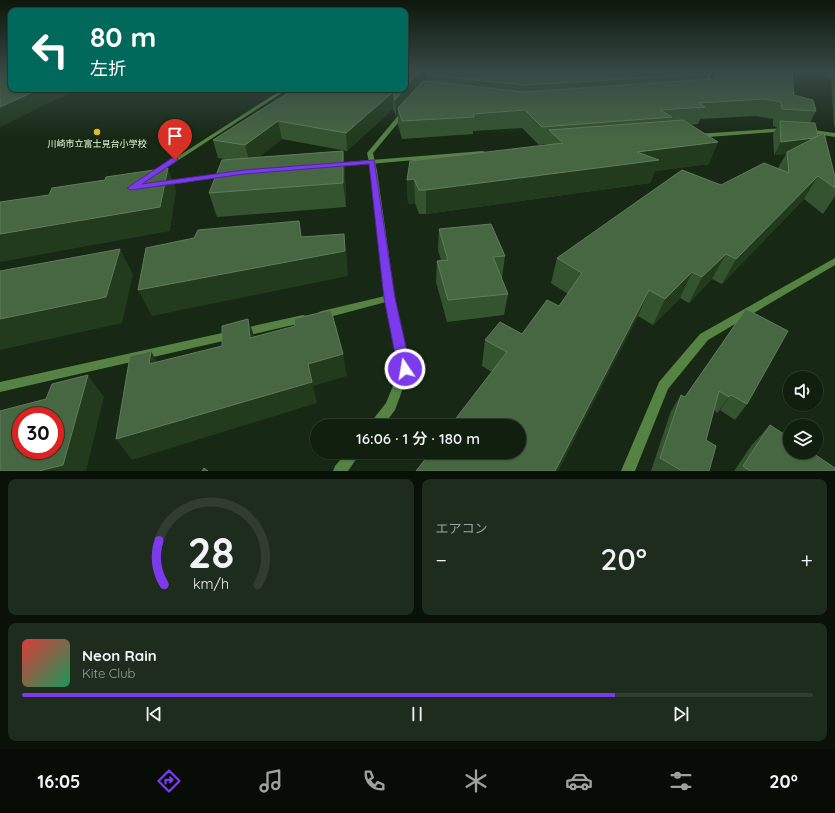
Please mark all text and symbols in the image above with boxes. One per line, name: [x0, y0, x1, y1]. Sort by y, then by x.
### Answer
text: 80 m: [90, 19, 156, 54]
icon: left: [24, 24, 76, 76]
text: 左折: [90, 57, 126, 80]
pin: [158, 119, 192, 160]
icon: arrive: [164, 125, 186, 147]
marker: 川崎市立富士見台小学校: [92, 127, 102, 137]
place label: 川崎市立富士見台小学校: [47, 138, 147, 149]
position arrow: [384, 348, 426, 390]
map controls: [783, 371, 823, 459]
button: sound: [783, 371, 823, 411]
speed limit sign: 30: [12, 407, 64, 459]
button: layers: [783, 419, 823, 459]
text: 16:06 · 1 分 · 180 m: [356, 429, 480, 448]
text: エアコン: [436, 520, 488, 536]
text: 28: [188, 526, 234, 578]
text: 20°: [601, 540, 647, 578]
text: −: [436, 546, 447, 574]
text: +: [801, 546, 813, 574]
text: km/h: [193, 575, 229, 593]
text: Neon Rain: [82, 646, 157, 665]
text: Kite Club: [82, 665, 135, 681]
icon: previous: [143, 703, 165, 725]
icon: pause: [406, 703, 428, 725]
icon: next: [670, 703, 692, 725]
icon: directions: [155, 767, 183, 795]
icon: music: [257, 767, 285, 795]
icon: phone: [360, 767, 388, 795]
icon: climate: [462, 767, 490, 795]
icon: car: [565, 767, 593, 795]
icon: filters: [667, 767, 695, 795]
text: 16:05: [37, 770, 81, 793]
text: 20°: [769, 770, 798, 793]

